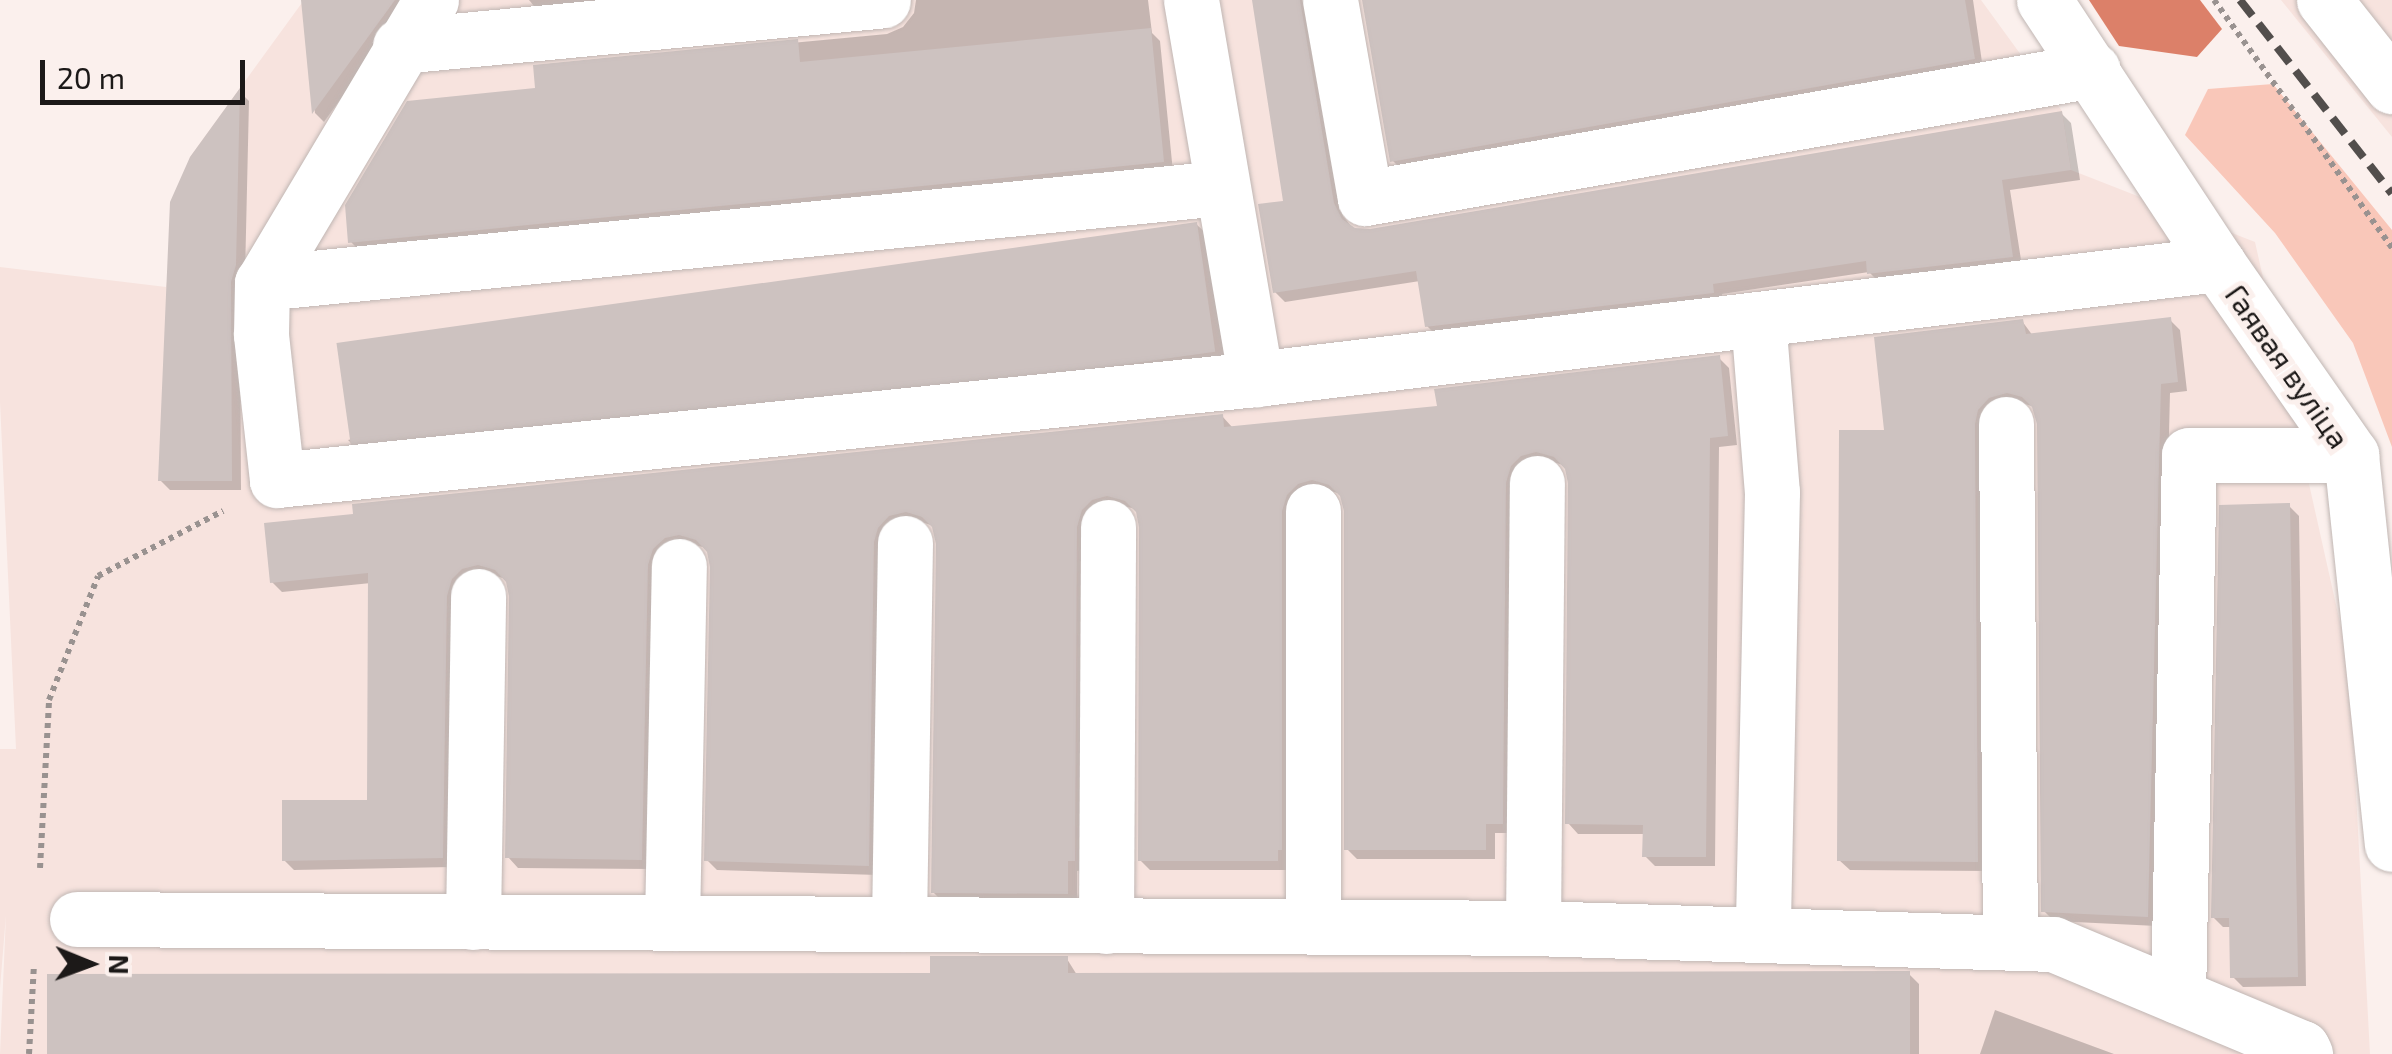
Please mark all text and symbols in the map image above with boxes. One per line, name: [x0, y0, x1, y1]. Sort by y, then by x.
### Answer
scale bar: [45, 40, 250, 102]
text: 20 m: [57, 59, 125, 95]
street label: Гаявая вуліца: [2218, 277, 2358, 455]
north arrow: [40, 914, 140, 1014]
text: N: [103, 954, 137, 975]

